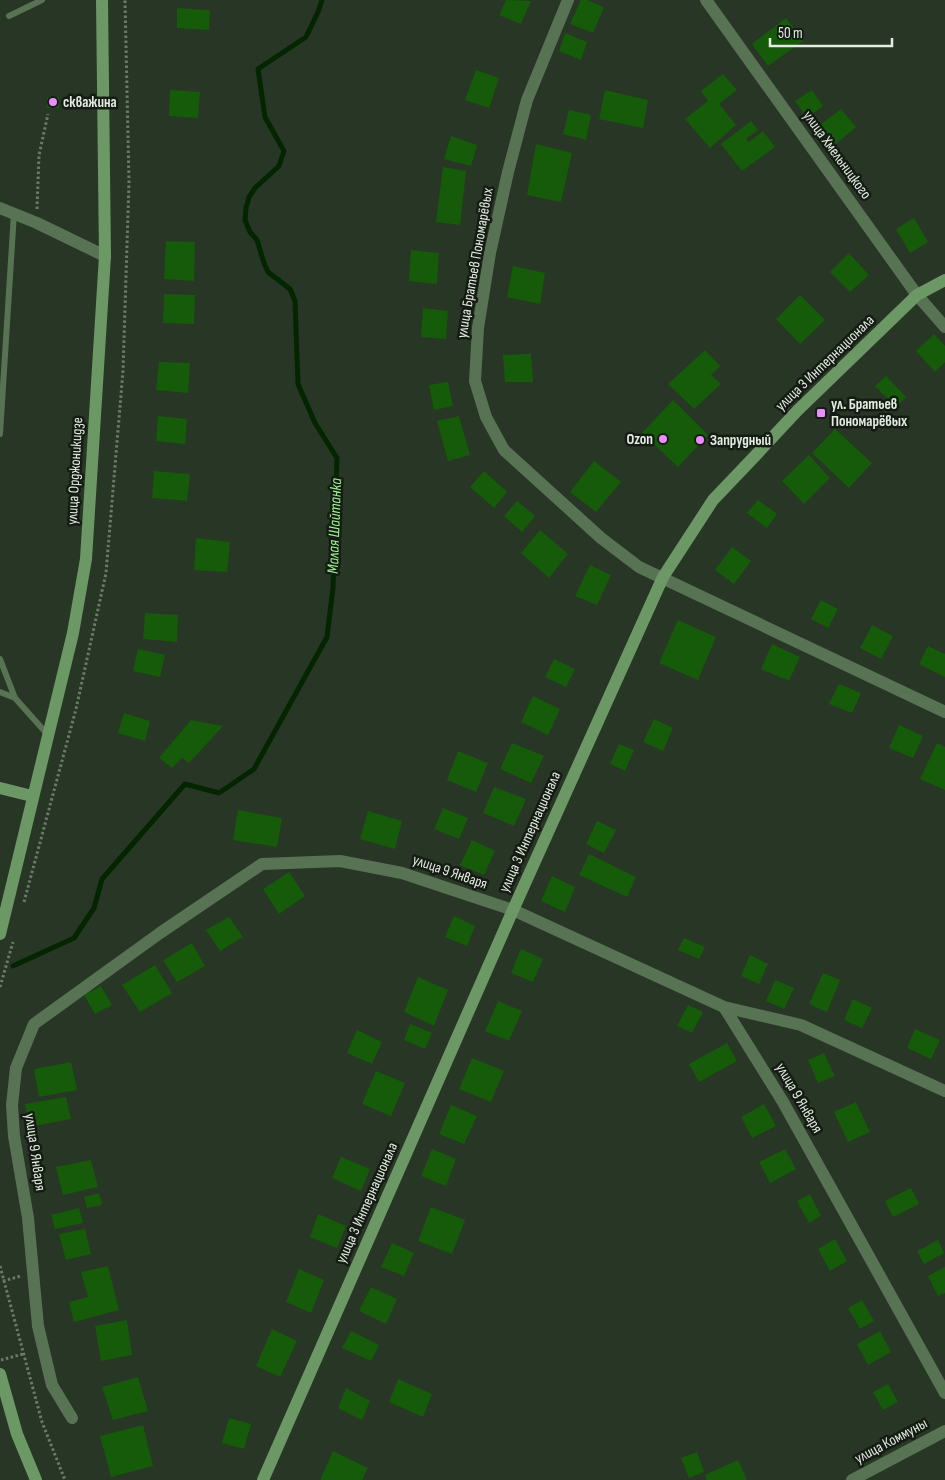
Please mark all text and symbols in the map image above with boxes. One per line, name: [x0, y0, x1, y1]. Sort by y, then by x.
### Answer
scale bar: [770, 15, 892, 47]
text: 50 m: [778, 24, 803, 43]
place label: скважина: [63, 93, 117, 112]
marker: скважина: [47, 96, 59, 108]
street label: улица Хмельницкого: [799, 107, 875, 203]
street label: улица Братьев Пономарёвых: [452, 186, 498, 340]
street label: улица 3 Интернационала: [772, 311, 879, 415]
place label: ул. Братьев Пономарёвых: [831, 395, 908, 431]
marker: ул. Братьев Пономарёвых: [815, 407, 827, 419]
street label: улица Орджоникидзе: [63, 417, 87, 525]
place label: Ozon: [626, 430, 653, 449]
place label: Запрудный: [710, 431, 771, 450]
marker: Ozon: [657, 433, 669, 445]
marker: Запрудный: [694, 434, 706, 446]
water label: Малая Шайтанка: [324, 477, 346, 574]
street label: улица 3 Интернационала: [495, 768, 565, 895]
street label: улица 9 Января: [410, 850, 490, 894]
street label: улица 9 Января: [771, 1059, 827, 1137]
street label: улица 9 Января: [20, 1112, 50, 1192]
street label: улица 3 Интернационала: [332, 1139, 402, 1266]
street label: улица Коммуны: [851, 1414, 931, 1468]

